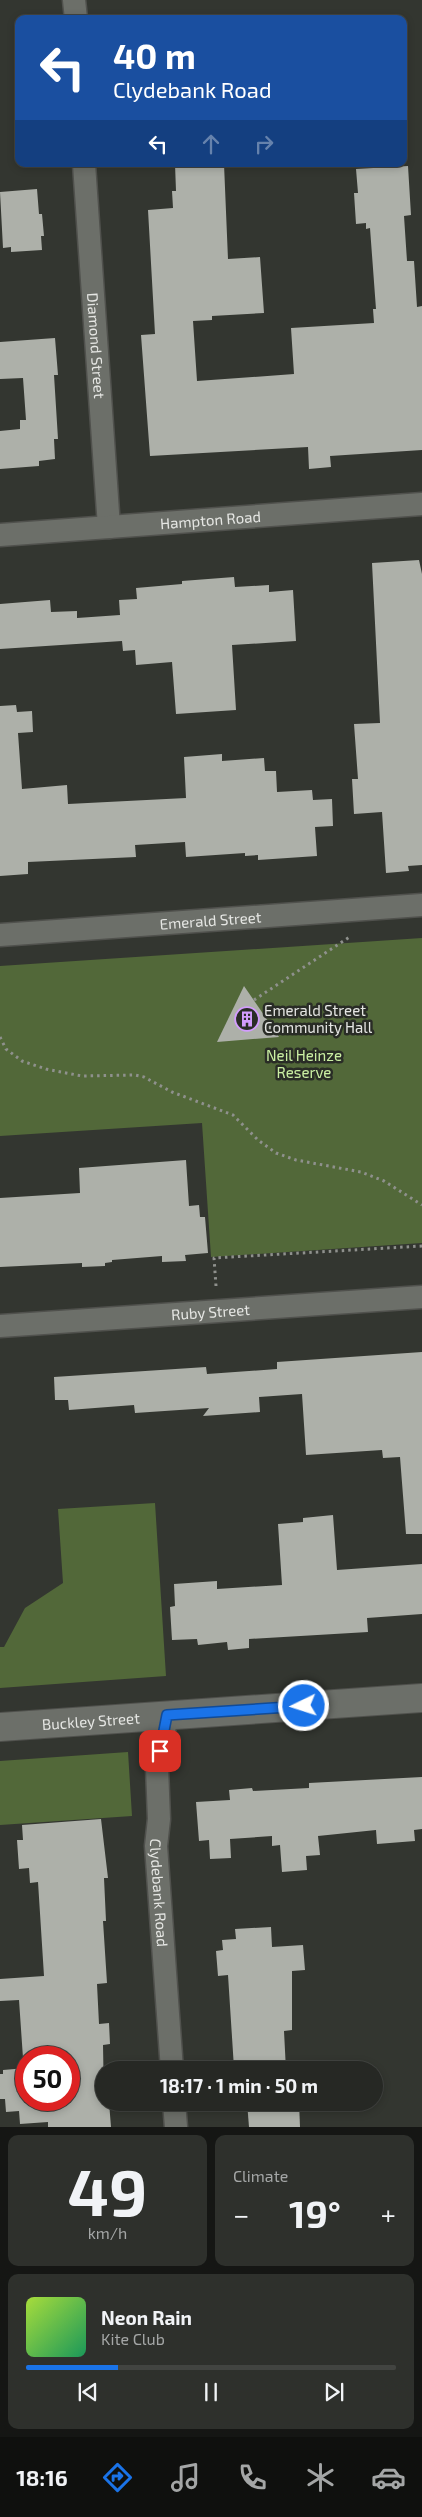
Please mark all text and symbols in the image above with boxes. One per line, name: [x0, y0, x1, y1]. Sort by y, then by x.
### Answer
text: 40 m: [113, 34, 196, 76]
icon: left: [30, 35, 95, 100]
text: Clydebank Road: [113, 76, 272, 102]
icon: left: [144, 130, 172, 158]
icon: ahead: [197, 130, 225, 158]
icon: right: [250, 130, 278, 158]
street label: Diamond Street: [84, 292, 109, 399]
street label: Hampton Road: [159, 507, 261, 532]
street label: Emerald Street: [159, 907, 262, 933]
place label: Emerald Street Community Hall: [264, 1001, 373, 1036]
building icon: Emerald Street Community Hall: [234, 1006, 260, 1032]
park label: Neil Heinze Reserve: [266, 1046, 342, 1081]
street label: Ruby Street: [170, 1300, 251, 1323]
position arrow: [277, 1679, 329, 1731]
street label: Buckley Street: [41, 1708, 141, 1733]
pin: [139, 1730, 181, 1772]
icon: arrive: [146, 1737, 174, 1765]
street label: Clydebank Road: [147, 1838, 172, 1947]
speed limit sign: 50: [15, 2046, 80, 2111]
text: 18:17 · 1 min · 50 m: [160, 2074, 318, 2097]
text: 49: [68, 2151, 147, 2229]
text: Climate: [233, 2166, 288, 2185]
text: 19°: [289, 2190, 341, 2236]
text: −: [233, 2197, 249, 2231]
text: +: [381, 2197, 396, 2231]
text: km/h: [88, 2223, 127, 2242]
text: Neon Rain: [101, 2306, 192, 2329]
text: Kite Club: [101, 2329, 165, 2348]
icon: previous: [74, 2378, 102, 2406]
icon: pause: [197, 2378, 225, 2406]
icon: next: [320, 2378, 348, 2406]
icon: directions: [100, 2460, 135, 2495]
icon: music: [168, 2460, 203, 2495]
icon: phone: [235, 2460, 270, 2495]
icon: climate: [303, 2460, 338, 2495]
icon: car: [371, 2460, 406, 2495]
text: 18:16: [16, 2464, 68, 2490]

